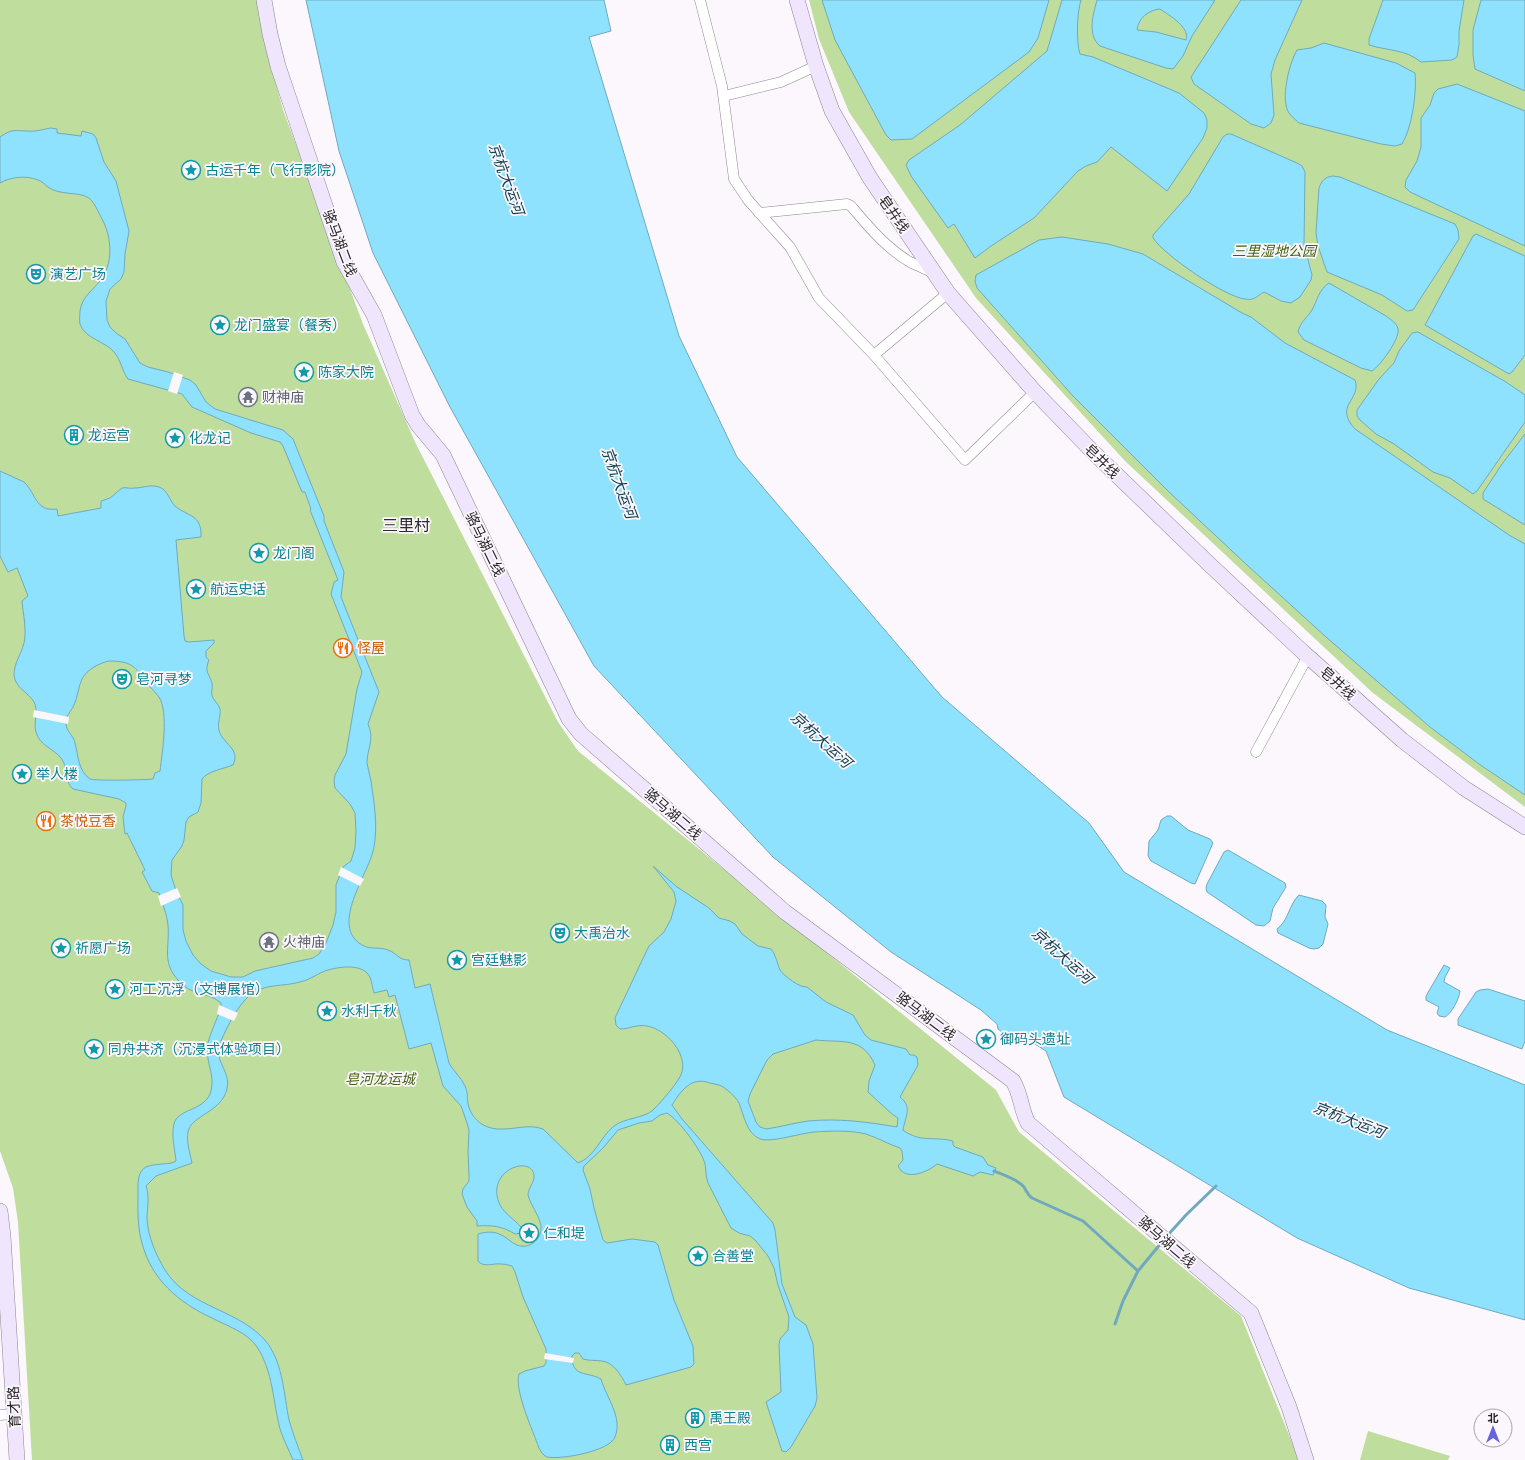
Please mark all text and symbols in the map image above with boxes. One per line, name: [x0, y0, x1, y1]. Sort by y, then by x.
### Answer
water label: 京杭大运河: [485, 141, 528, 220]
place icon: 古运千年（飞行影院）: [180, 159, 202, 181]
place label: 古运千年（飞行影院）: [205, 162, 345, 178]
street label: 皂井线: [876, 192, 912, 236]
street label: 骆马湖二线: [320, 207, 360, 279]
park label: 三里湿地公园: [1232, 243, 1318, 259]
theatre icon: 演艺广场: [25, 263, 47, 285]
place label: 演艺广场: [50, 266, 106, 282]
place icon: 龙门盛宴（餐秀）: [209, 314, 231, 336]
place label: 龙门盛宴（餐秀）: [234, 317, 346, 333]
place icon: 陈家大院: [293, 361, 315, 383]
place label: 陈家大院: [318, 364, 374, 380]
temple icon: 财神庙: [237, 386, 259, 408]
place label: 财神庙: [262, 389, 304, 405]
building icon: 龙运宫: [63, 424, 85, 446]
place label: 龙运宫: [88, 427, 130, 443]
place icon: 化龙记: [164, 427, 186, 449]
place label: 化龙记: [189, 430, 231, 446]
street label: 皂井线: [1081, 440, 1123, 482]
water label: 京杭大运河: [598, 445, 641, 524]
street label: 骆马湖二线: [462, 509, 508, 579]
district label: 三里村: [382, 516, 430, 535]
place icon: 龙门阁: [248, 542, 270, 564]
place label: 龙门阁: [273, 545, 315, 561]
place icon: 航运史话: [185, 578, 207, 600]
place label: 航运史话: [210, 581, 266, 597]
restaurant icon: 怪屋: [332, 637, 354, 659]
place label: 怪屋: [357, 640, 385, 656]
street label: 皂井线: [1317, 663, 1359, 703]
theatre icon: 皂河寻梦: [111, 668, 133, 690]
place label: 皂河寻梦: [136, 671, 192, 687]
water label: 京杭大运河: [787, 708, 857, 774]
place icon: 举人楼: [11, 763, 33, 785]
place label: 举人楼: [36, 766, 78, 782]
street label: 骆马湖二线: [641, 785, 705, 843]
restaurant icon: 茶悦豆香: [35, 810, 57, 832]
place label: 茶悦豆香: [60, 813, 116, 829]
theatre icon: 大禹治水: [549, 922, 571, 944]
water label: 京杭大运河: [1028, 924, 1098, 990]
place label: 大禹治水: [574, 925, 630, 941]
temple icon: 火神庙: [258, 931, 280, 953]
place label: 火神庙: [283, 934, 325, 950]
place icon: 祈愿广场: [50, 937, 72, 959]
place label: 祈愿广场: [75, 940, 131, 956]
place icon: 宫廷魅影: [446, 949, 468, 971]
place label: 宫廷魅影: [471, 952, 527, 968]
place icon: 河工沉浮（文博展馆）: [104, 978, 126, 1000]
place label: 河工沉浮（文博展馆）: [129, 981, 269, 997]
street label: 骆马湖二线: [893, 989, 959, 1043]
place icon: 水利千秋: [316, 1000, 338, 1022]
place label: 水利千秋: [341, 1003, 397, 1019]
place icon: 御码头遗址: [975, 1028, 997, 1050]
place label: 御码头遗址: [1000, 1031, 1070, 1047]
place icon: 同舟共济（沉浸式体验项目）: [83, 1038, 105, 1060]
place label: 同舟共济（沉浸式体验项目）: [108, 1041, 290, 1057]
park label: 皂河龙运城: [345, 1071, 417, 1087]
water label: 京杭大运河: [1311, 1098, 1390, 1143]
street label: 骆马湖二线: [1135, 1213, 1199, 1271]
place icon: 仁和堤: [518, 1222, 540, 1244]
place label: 仁和堤: [543, 1225, 585, 1241]
place icon: 合善堂: [687, 1245, 709, 1267]
place label: 合善堂: [712, 1248, 754, 1264]
street label: 育才路: [5, 1386, 23, 1428]
building icon: 禹王殿: [684, 1407, 706, 1429]
north arrow: [1473, 1408, 1513, 1448]
place label: 禹王殿: [709, 1410, 751, 1426]
text: 北: [1488, 1412, 1499, 1425]
building icon: 西宫: [659, 1434, 681, 1456]
place label: 西宫: [684, 1437, 712, 1453]

